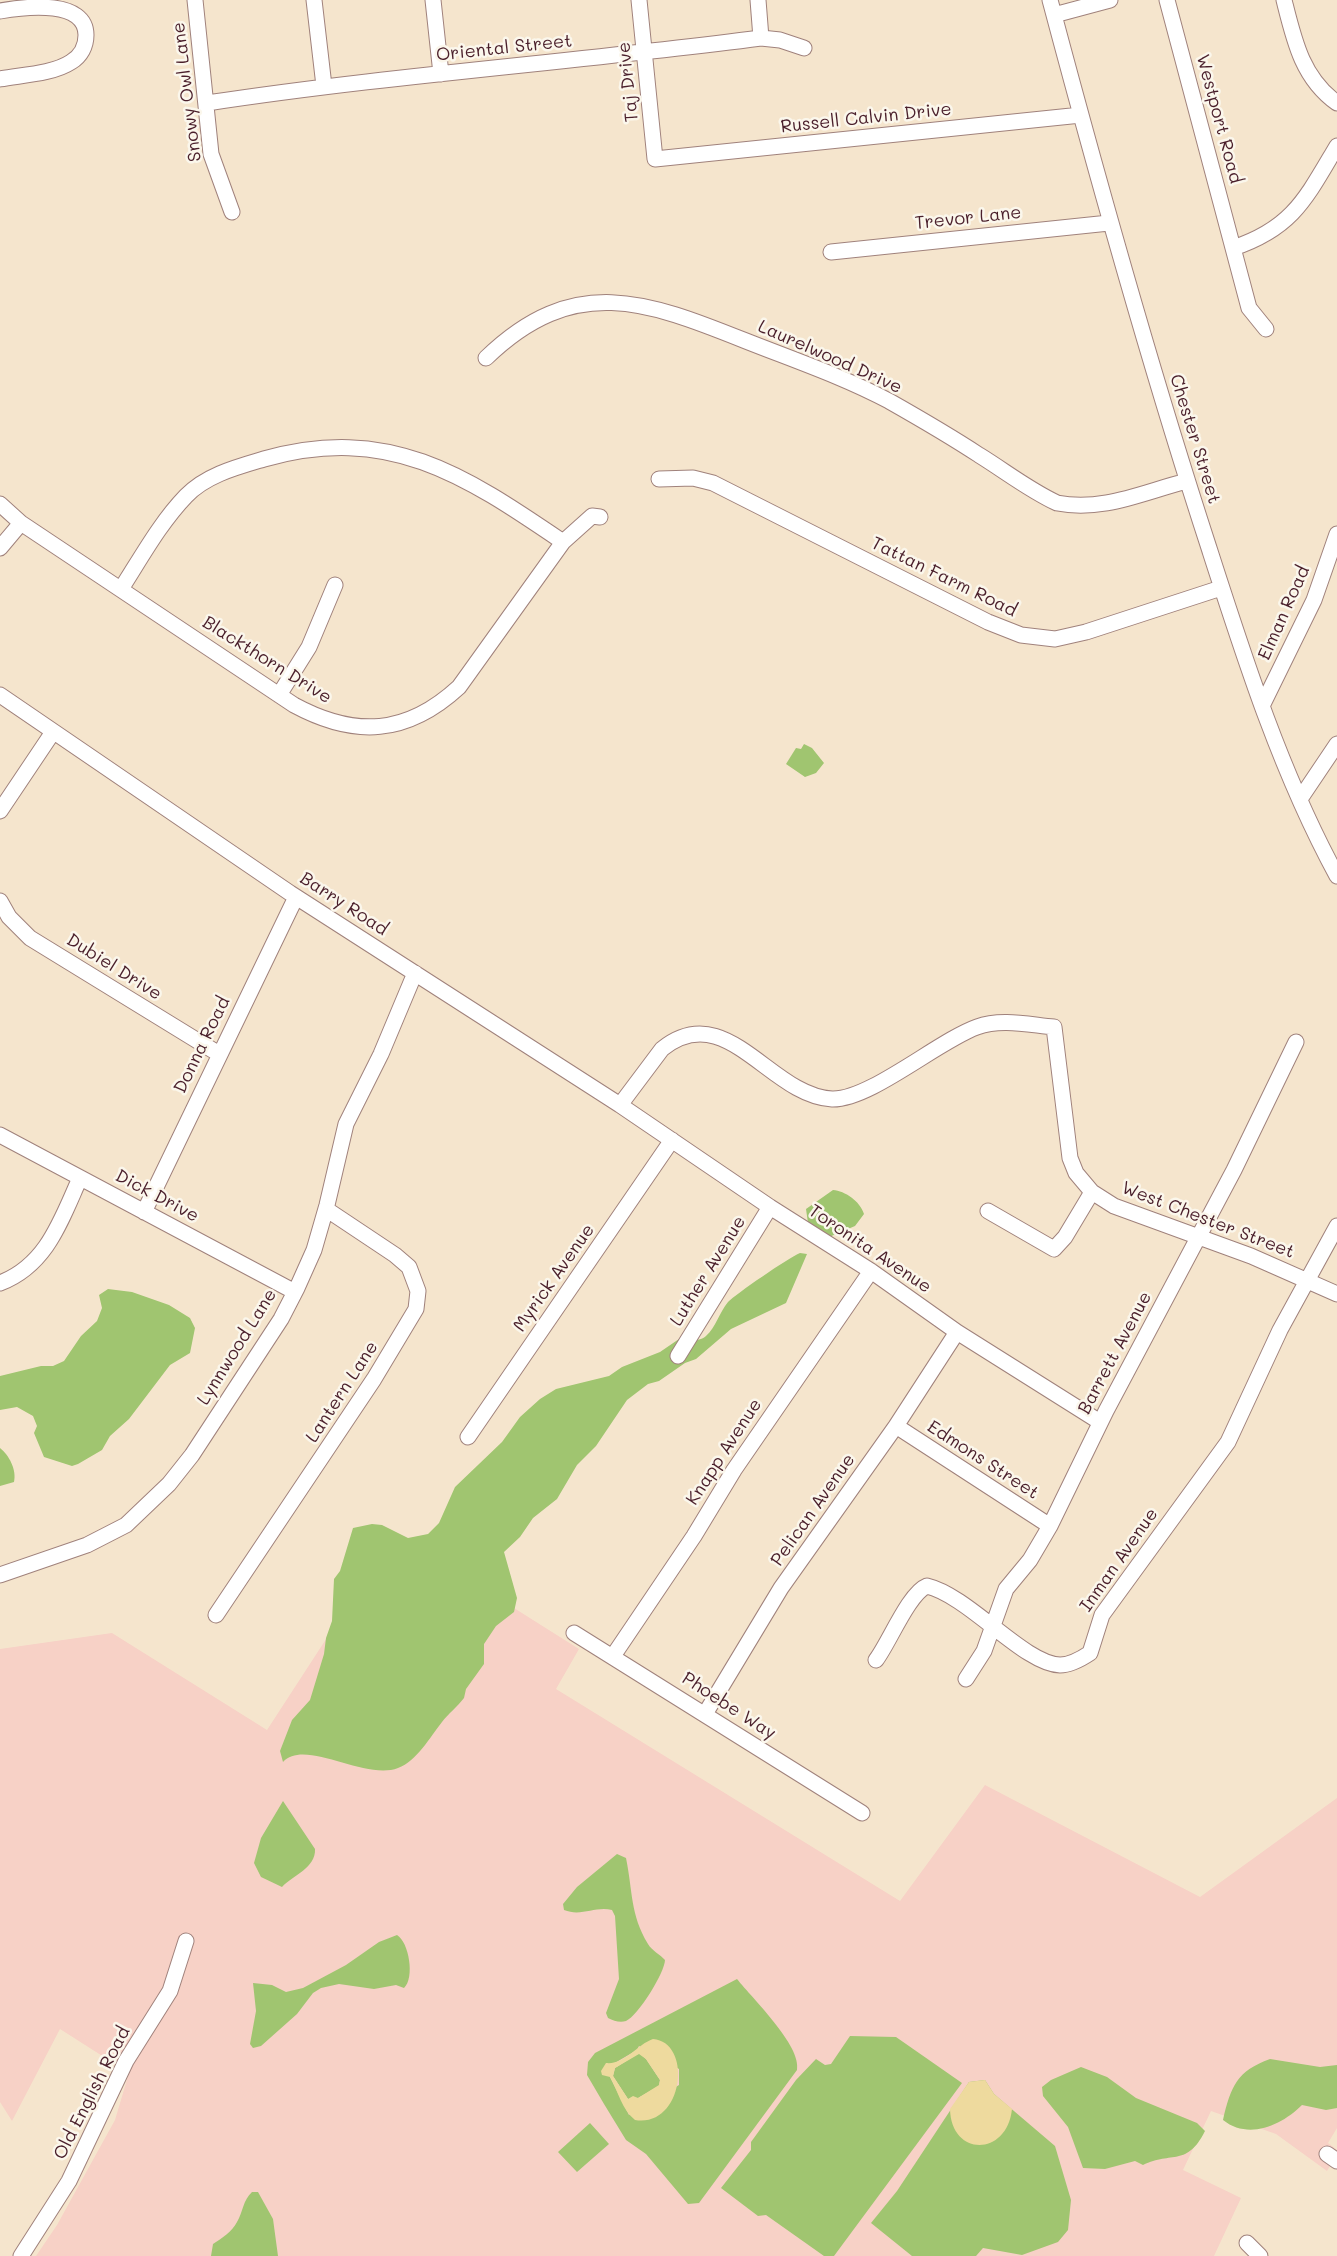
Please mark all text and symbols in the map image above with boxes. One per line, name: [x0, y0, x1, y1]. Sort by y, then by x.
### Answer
street label: Snowy Owl Lane: [168, 21, 206, 163]
street label: Oriental Street: [435, 30, 573, 66]
street label: Taj Drive: [613, 41, 643, 123]
street label: Westport Road: [1191, 52, 1247, 186]
street label: Russell Calvin Drive: [779, 98, 953, 138]
street label: Trevor Lane: [914, 202, 1022, 234]
street label: Laurelwood Drive: [755, 316, 905, 398]
street label: Chester Street: [1165, 372, 1225, 506]
street label: Tattan Farm Road: [868, 532, 1020, 622]
street label: Elman Road: [1254, 562, 1314, 664]
street label: Blackthorn Drive: [198, 612, 336, 708]
street label: Barry Road: [296, 868, 392, 940]
street label: Dubiel Drive: [62, 929, 166, 1005]
street label: Donna Road: [169, 993, 235, 1097]
street label: Dick Drive: [112, 1165, 202, 1227]
street label: West Chester Street: [1119, 1177, 1297, 1263]
street label: Toronita Avenue: [805, 1200, 935, 1298]
street label: Luther Avenue: [666, 1212, 750, 1330]
street label: Myrick Avenue: [509, 1220, 599, 1336]
street label: Lynnwood Lane: [193, 1285, 281, 1409]
street label: Barrett Avenue: [1074, 1288, 1156, 1418]
street label: Lantern Lane: [301, 1337, 383, 1447]
street label: Knapp Avenue: [682, 1395, 766, 1509]
street label: Edmons Street: [923, 1416, 1043, 1504]
street label: Pelican Avenue: [766, 1450, 860, 1570]
street label: Inman Avenue: [1075, 1504, 1163, 1616]
street label: Phoebe Way: [678, 1668, 780, 1744]
street label: Old English Road: [49, 2023, 135, 2163]

